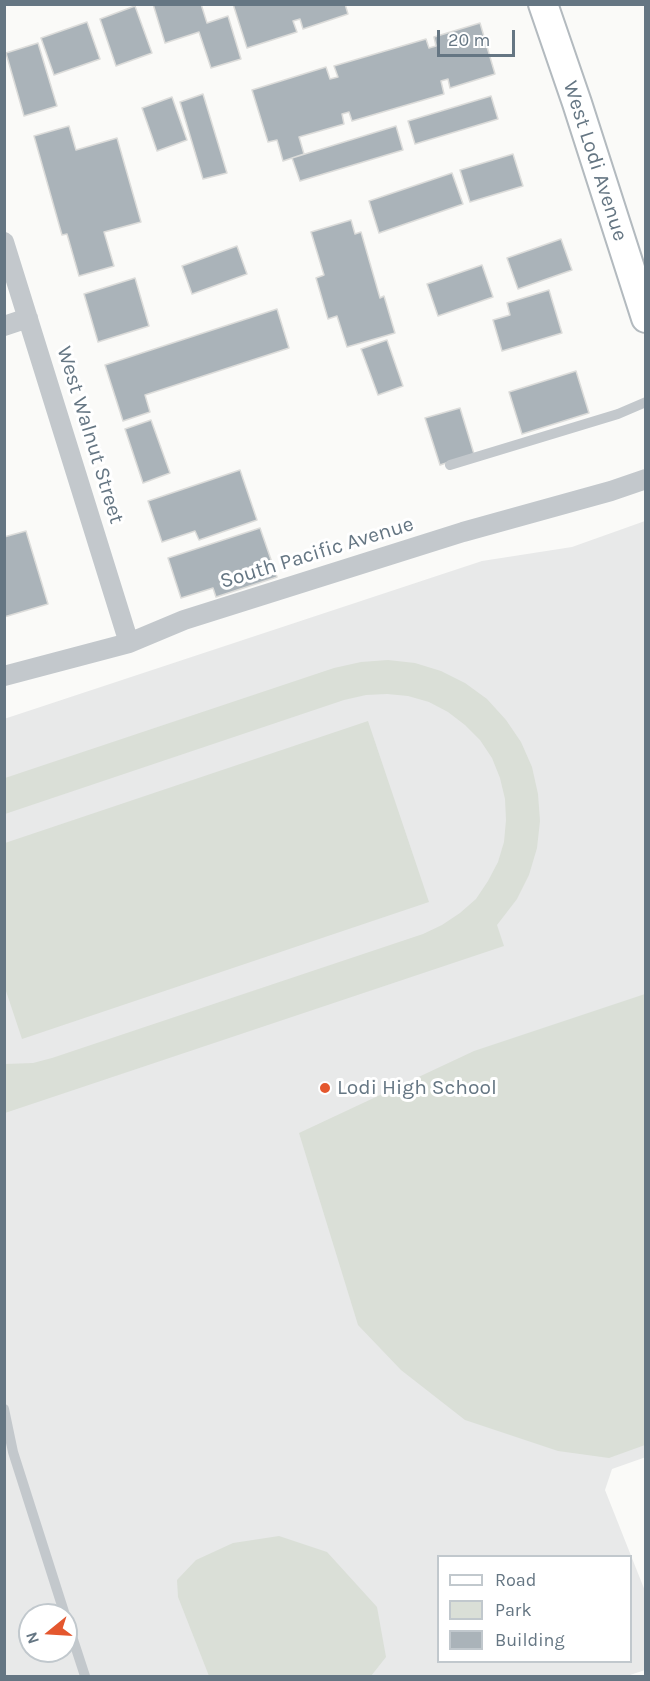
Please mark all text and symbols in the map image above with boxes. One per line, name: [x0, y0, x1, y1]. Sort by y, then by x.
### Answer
scale bar: [440, 18, 518, 56]
text: 20 m: [448, 29, 490, 51]
street label: West Lodi Avenue: [557, 78, 633, 244]
street label: West Walnut Street: [51, 343, 129, 527]
street label: South Pacific Avenue: [217, 512, 417, 594]
place label: Lodi High School: [337, 1075, 497, 1101]
marker: Lodi High School: [318, 1081, 332, 1095]
legend: [437, 1555, 632, 1663]
text: Road: [495, 1569, 536, 1591]
text: Park: [495, 1599, 532, 1621]
north arrow: [18, 1603, 78, 1663]
text: Building: [495, 1629, 565, 1651]
text: N: [22, 1630, 43, 1647]

